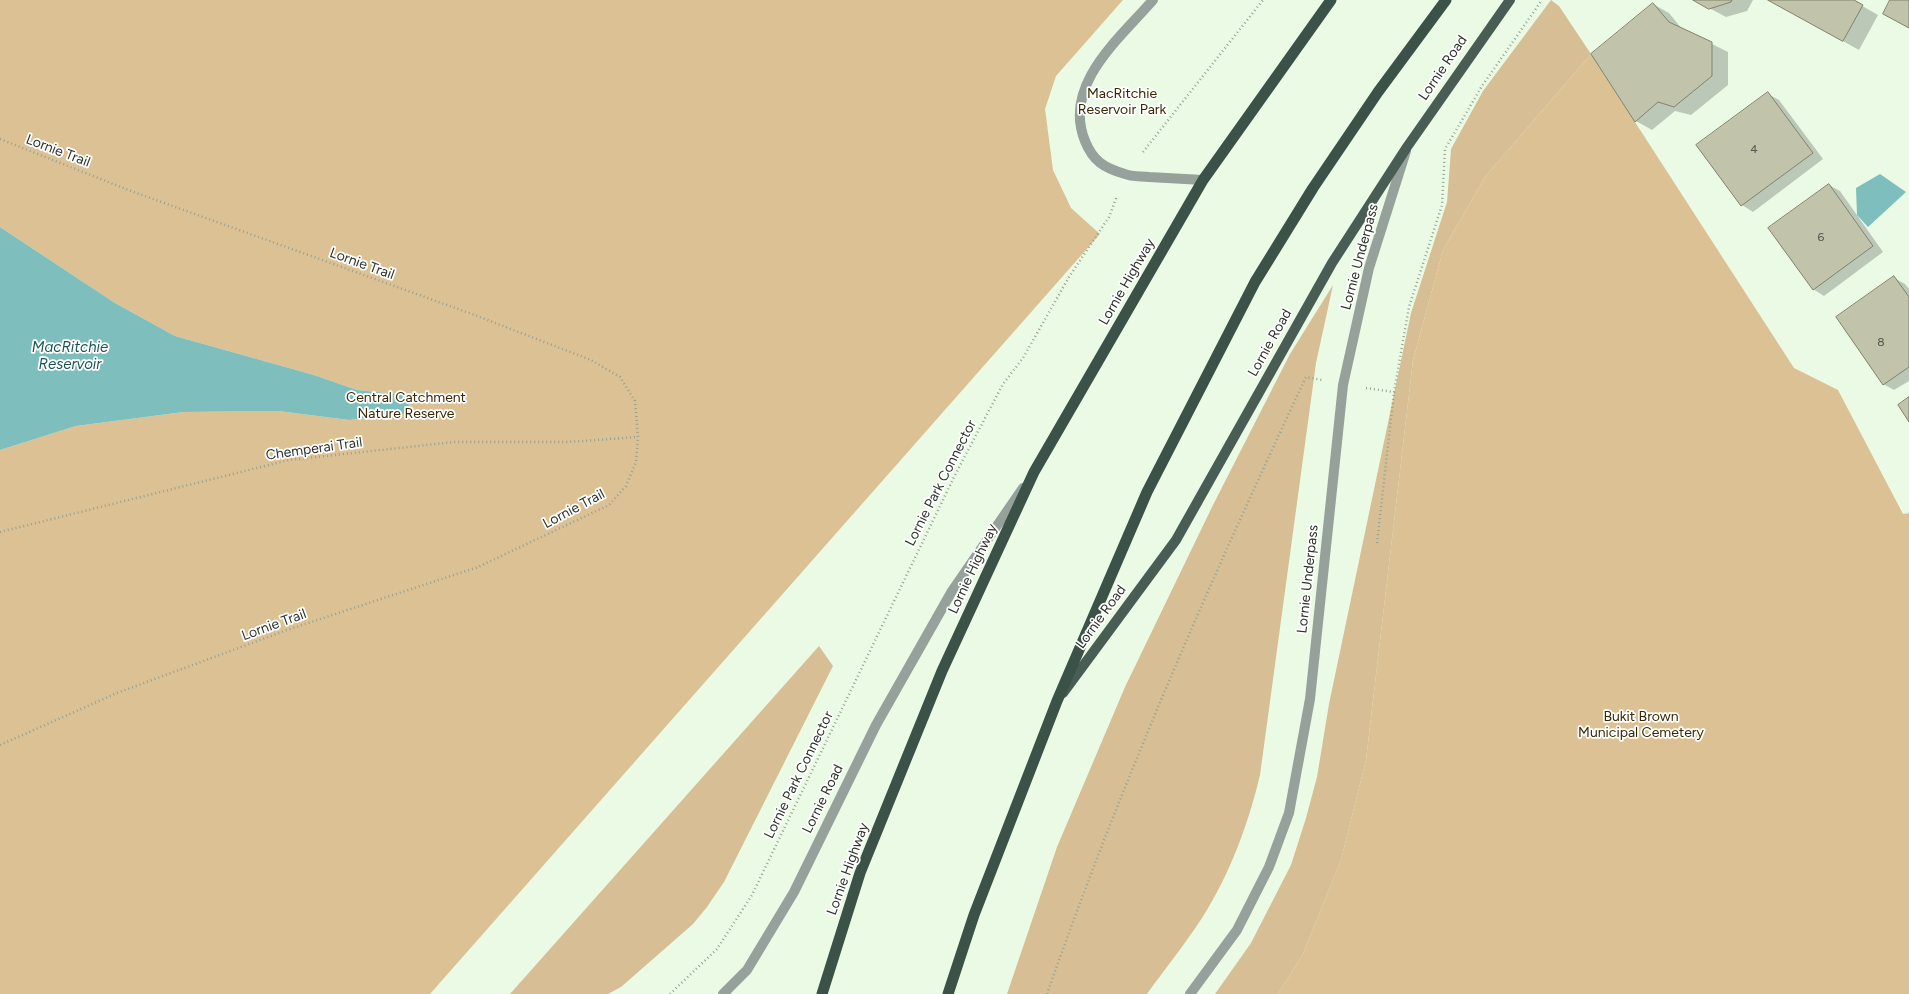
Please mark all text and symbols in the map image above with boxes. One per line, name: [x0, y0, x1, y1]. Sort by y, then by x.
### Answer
street label: Lornie Road: [1415, 32, 1471, 104]
park label: MacRitchie Reservoir Park: [1078, 86, 1166, 118]
street label: Lornie Trail: [23, 131, 93, 171]
house number: 4: [1750, 142, 1758, 156]
street label: Lornie Underpass: [1338, 202, 1382, 312]
house number: 6: [1818, 230, 1824, 244]
street label: Lornie Highway: [1095, 236, 1159, 328]
street label: Lornie Trail: [327, 245, 397, 283]
street label: Lornie Road: [1245, 306, 1295, 380]
house number: 8: [1877, 335, 1885, 349]
water label: MacRitchie Reservoir: [32, 339, 108, 374]
park label: Central Catchment Nature Reserve: [346, 390, 466, 422]
street label: Lornie Park Connector: [902, 417, 980, 549]
street label: Chemperai Trail: [265, 434, 363, 464]
street label: Lornie Trail: [540, 486, 608, 532]
street label: Lornie Highway: [945, 521, 1001, 617]
street label: Lornie Underpass: [1294, 524, 1322, 634]
street label: Lornie Road: [1072, 582, 1130, 652]
street label: Lornie Trail: [239, 606, 309, 644]
street label: Lornie Park Connector: [761, 709, 837, 841]
park label: Bukit Brown Municipal Cemetery: [1578, 709, 1704, 742]
street label: Lornie Road: [799, 762, 847, 836]
street label: Lornie Highway: [823, 820, 873, 918]

